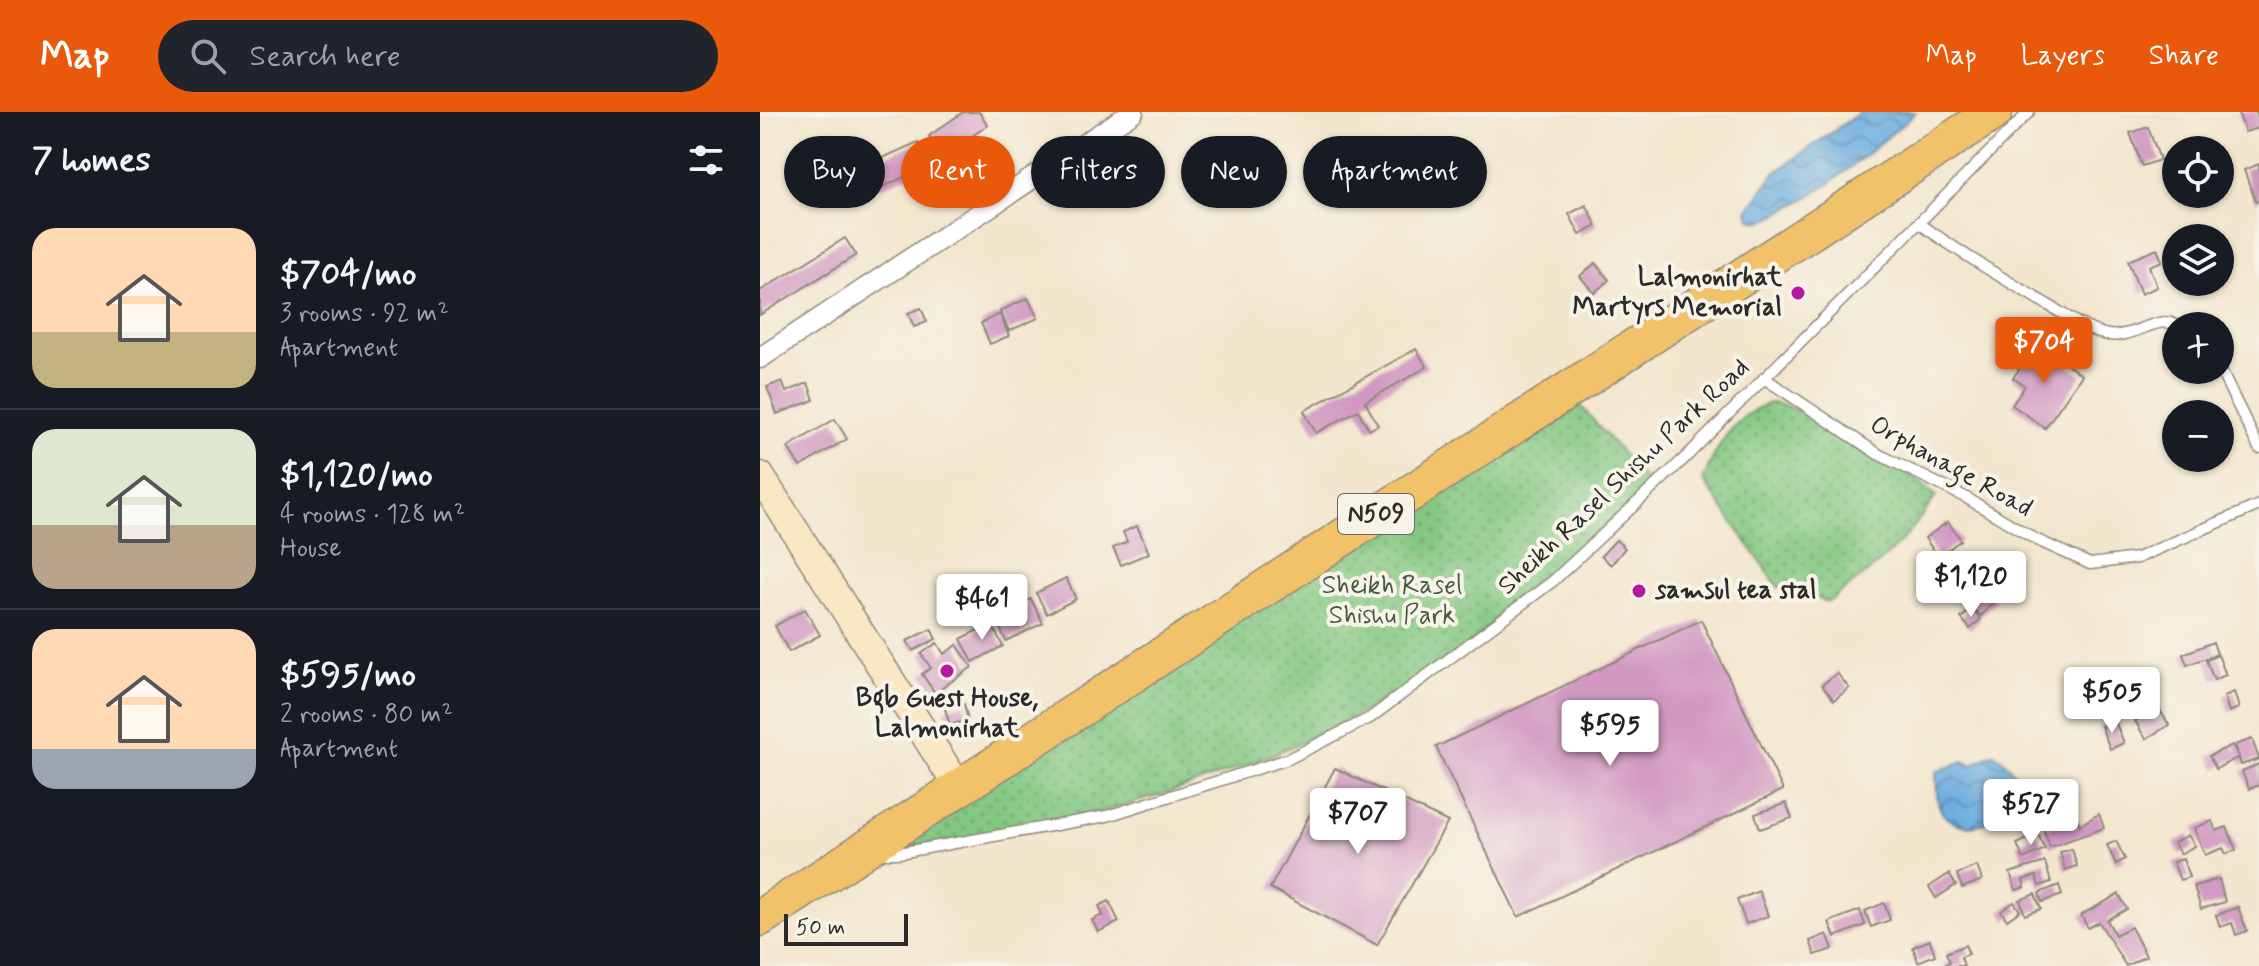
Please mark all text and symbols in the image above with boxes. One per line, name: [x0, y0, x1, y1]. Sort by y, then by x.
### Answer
search box: [158, 20, 718, 92]
text: Map: [40, 32, 110, 81]
icon: search: [186, 34, 230, 78]
text: Search here: [250, 37, 401, 76]
text: Map: [1926, 38, 1977, 75]
text: Layers: [2021, 38, 2105, 75]
text: Share: [2149, 38, 2219, 75]
chip: Buy: [784, 136, 885, 208]
chip: Rent: [901, 136, 1015, 208]
chip: Filters: [1031, 136, 1165, 208]
chip: New: [1181, 136, 1287, 208]
chip: Apartment: [1303, 136, 1487, 208]
map controls: [2162, 136, 2234, 472]
button: locate: [2162, 136, 2234, 208]
text: 7 homes: [32, 138, 151, 183]
icon: filters: [684, 138, 728, 182]
button: layers: [2162, 224, 2234, 296]
text: $704/mo: [280, 252, 417, 297]
icon: home: [96, 260, 192, 356]
place label: Lalmonirhat Martyrs Memorial: [1573, 261, 1783, 325]
marker: Lalmonirhat Martyrs Memorial: [1789, 284, 1807, 302]
text: 3 rooms · 92 m²: [280, 297, 449, 331]
button: +: [2162, 312, 2234, 384]
pin: $704: [1997, 317, 2091, 385]
text: $704: [2013, 326, 2075, 360]
text: Apartment: [280, 331, 398, 365]
street label: Sheikh Rasel Shishu Park Road: [1491, 351, 1757, 603]
button: −: [2162, 400, 2234, 472]
street label: Orphanage Road: [1862, 408, 2038, 528]
text: $1,120/mo: [280, 453, 433, 498]
icon: home: [96, 461, 192, 557]
road number: N509: [1338, 494, 1414, 534]
text: 4 rooms · 128 m²: [280, 498, 465, 532]
text: House: [280, 532, 341, 566]
pin: $1,120: [1906, 551, 2036, 619]
text: $1,120: [1934, 560, 2008, 594]
park label: Sheikh Rasel Shishu Park: [1322, 569, 1462, 633]
pin: $461: [935, 574, 1029, 642]
place label: samsul tea stal: [1654, 574, 1816, 608]
marker: samsul tea stal: [1630, 582, 1648, 600]
text: $461: [955, 583, 1009, 617]
text: $595/mo: [280, 653, 416, 698]
icon: home: [96, 661, 192, 757]
marker: Bgb Guest House, Lalmonirhat: [938, 662, 956, 680]
pin: $505: [2065, 667, 2159, 735]
text: $505: [2082, 676, 2142, 710]
place label: Bgb Guest House, Lalmonirhat: [856, 682, 1039, 746]
text: 2 rooms · 80 m²: [280, 698, 453, 732]
pin: $595: [1563, 700, 1657, 768]
text: $595: [1580, 709, 1640, 743]
text: Apartment: [280, 732, 398, 766]
pin: $527: [1984, 779, 2078, 847]
pin: $707: [1311, 788, 1405, 856]
text: $527: [2001, 788, 2061, 822]
text: $707: [1328, 797, 1388, 831]
scale bar: [784, 910, 908, 946]
text: 50 m: [796, 914, 845, 942]

